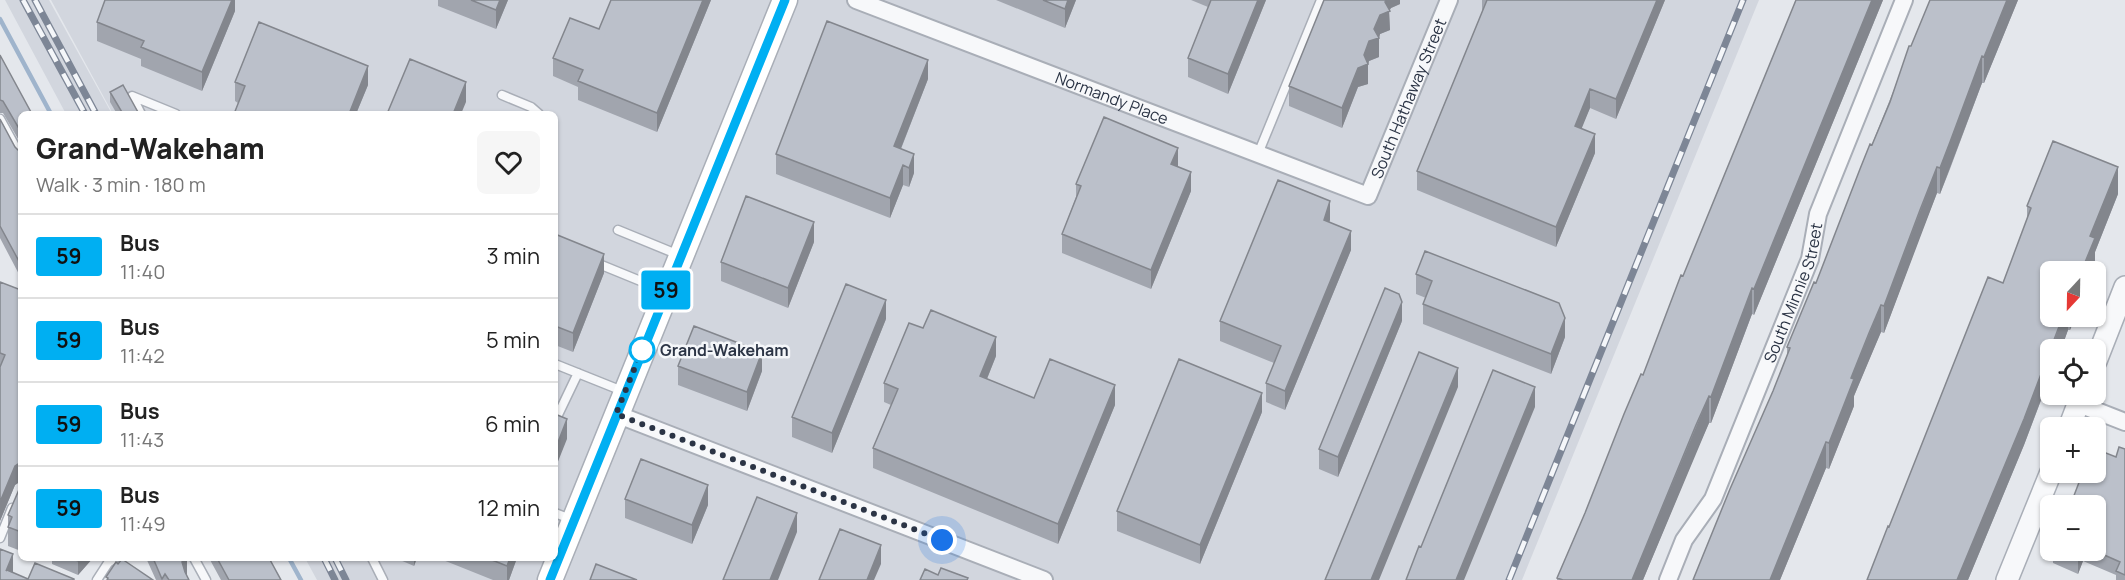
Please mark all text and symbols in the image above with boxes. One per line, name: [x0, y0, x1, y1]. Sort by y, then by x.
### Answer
street label: South Hathaway Street: [1366, 15, 1451, 182]
street label: Normandy Place: [1052, 66, 1172, 130]
text: Grand-Wakeham: [36, 129, 265, 167]
button: heart: [477, 131, 540, 194]
text: Walk · 3 min · 180 m: [36, 171, 206, 198]
street label: South Minnie Street: [1758, 221, 1827, 366]
text: Bus: [120, 228, 160, 258]
text: 3 min: [487, 241, 540, 271]
text: 59: [56, 242, 82, 270]
text: 11:40: [120, 258, 166, 285]
north arrow: [2040, 261, 2106, 327]
map controls: [2040, 261, 2106, 561]
line badge: 59: [639, 270, 693, 310]
text: 59: [653, 276, 679, 304]
text: Bus: [120, 312, 160, 342]
text: 5 min: [486, 325, 540, 355]
text: 59: [56, 326, 82, 354]
marker: Grand-Wakeham: [629, 337, 655, 363]
place label: Grand-Wakeham: [660, 339, 789, 361]
button: locate: [2040, 339, 2106, 405]
text: 11:42: [120, 342, 165, 369]
text: Bus: [120, 396, 160, 426]
text: 6 min: [485, 409, 540, 439]
text: 59: [56, 410, 82, 438]
button: +: [2040, 417, 2106, 483]
text: 11:43: [120, 426, 164, 453]
text: Bus: [120, 480, 160, 510]
text: 12 min: [478, 493, 540, 523]
text: 59: [56, 494, 82, 522]
button: −: [2040, 495, 2106, 561]
text: 11:49: [120, 510, 166, 537]
your location: [927, 525, 957, 555]

